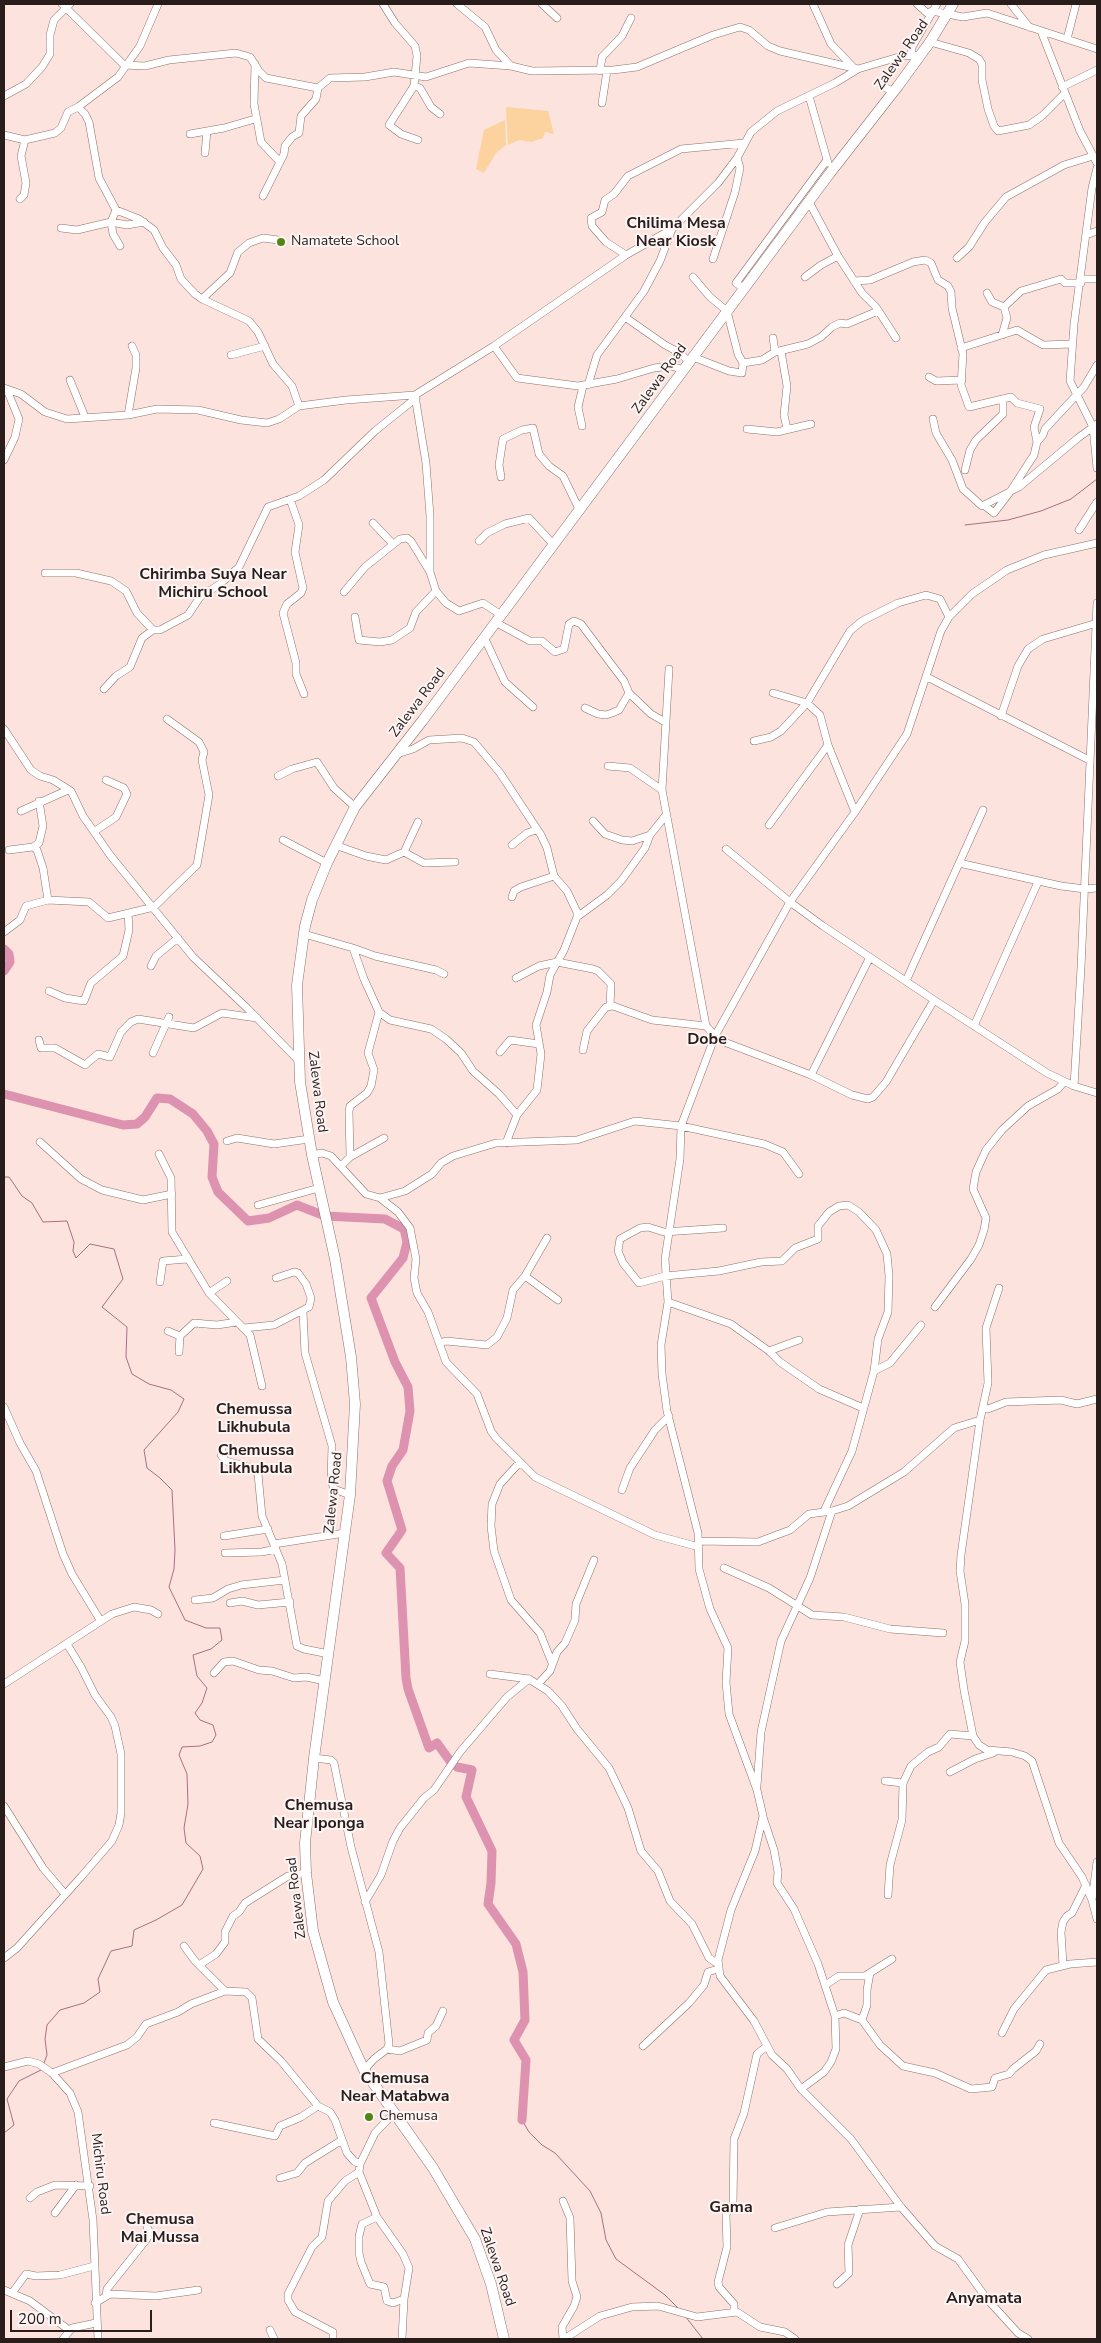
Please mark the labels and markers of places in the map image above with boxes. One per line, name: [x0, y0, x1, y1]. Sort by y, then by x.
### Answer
place label: Namatete School: [291, 234, 399, 250]
marker: Namatete School: [275, 236, 287, 248]
place label: Chemusa: [379, 2109, 438, 2125]
marker: Chemusa: [363, 2111, 375, 2123]

